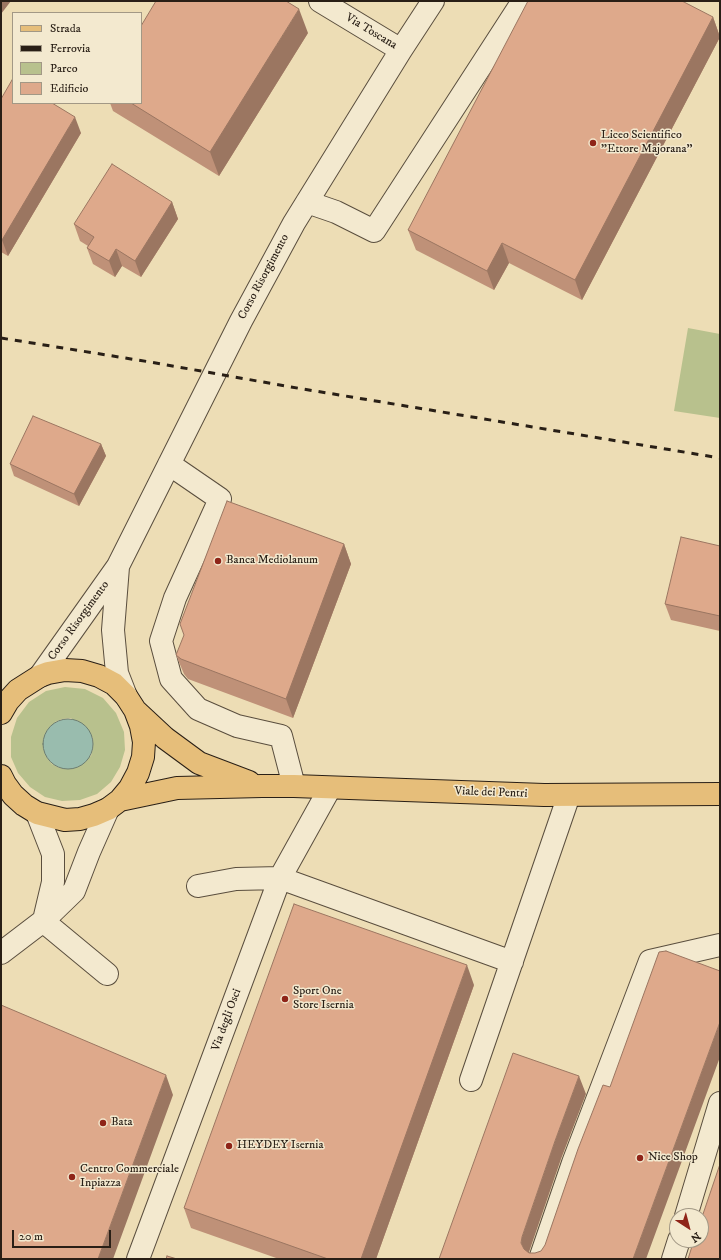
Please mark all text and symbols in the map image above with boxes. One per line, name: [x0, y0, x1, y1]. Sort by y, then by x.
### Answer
street label: Via Toscana: [343, 11, 399, 53]
legend: [12, 12, 142, 104]
text: Strada: [50, 21, 81, 36]
text: Ferrovia: [50, 41, 90, 56]
text: Parco: [50, 61, 78, 76]
text: Edificio: [50, 81, 88, 96]
place label: Liceo Scientifico "Ettore Majorana": [601, 129, 692, 157]
marker: Liceo Scientifico "Ettore Majorana": [588, 138, 598, 148]
street label: Corso Risorgimento: [235, 232, 293, 322]
place label: Banca Mediolanum: [226, 554, 318, 568]
marker: Banca Mediolanum: [213, 556, 223, 566]
street label: Corso Risorgimento: [45, 578, 113, 664]
street label: Viale dei Pentri: [454, 785, 528, 801]
place label: Sport One Store Isernia: [293, 985, 354, 1013]
street label: Via degli Osci: [209, 987, 245, 1053]
marker: Sport One Store Isernia: [280, 994, 290, 1004]
place label: Bata: [111, 1116, 133, 1130]
marker: Bata: [98, 1118, 108, 1128]
place label: HEYDEY Isernia: [237, 1139, 324, 1153]
marker: HEYDEY Isernia: [224, 1141, 234, 1151]
place label: Nice Shop: [648, 1151, 698, 1165]
marker: Nice Shop: [635, 1153, 645, 1163]
place label: Centro Commerciale Inpiazza: [80, 1163, 179, 1191]
marker: Centro Commerciale Inpiazza: [67, 1172, 77, 1182]
north arrow: [669, 1208, 709, 1248]
scale bar: [14, 1222, 113, 1248]
text: 20 m: [19, 1229, 43, 1244]
text: N: [688, 1229, 703, 1245]

